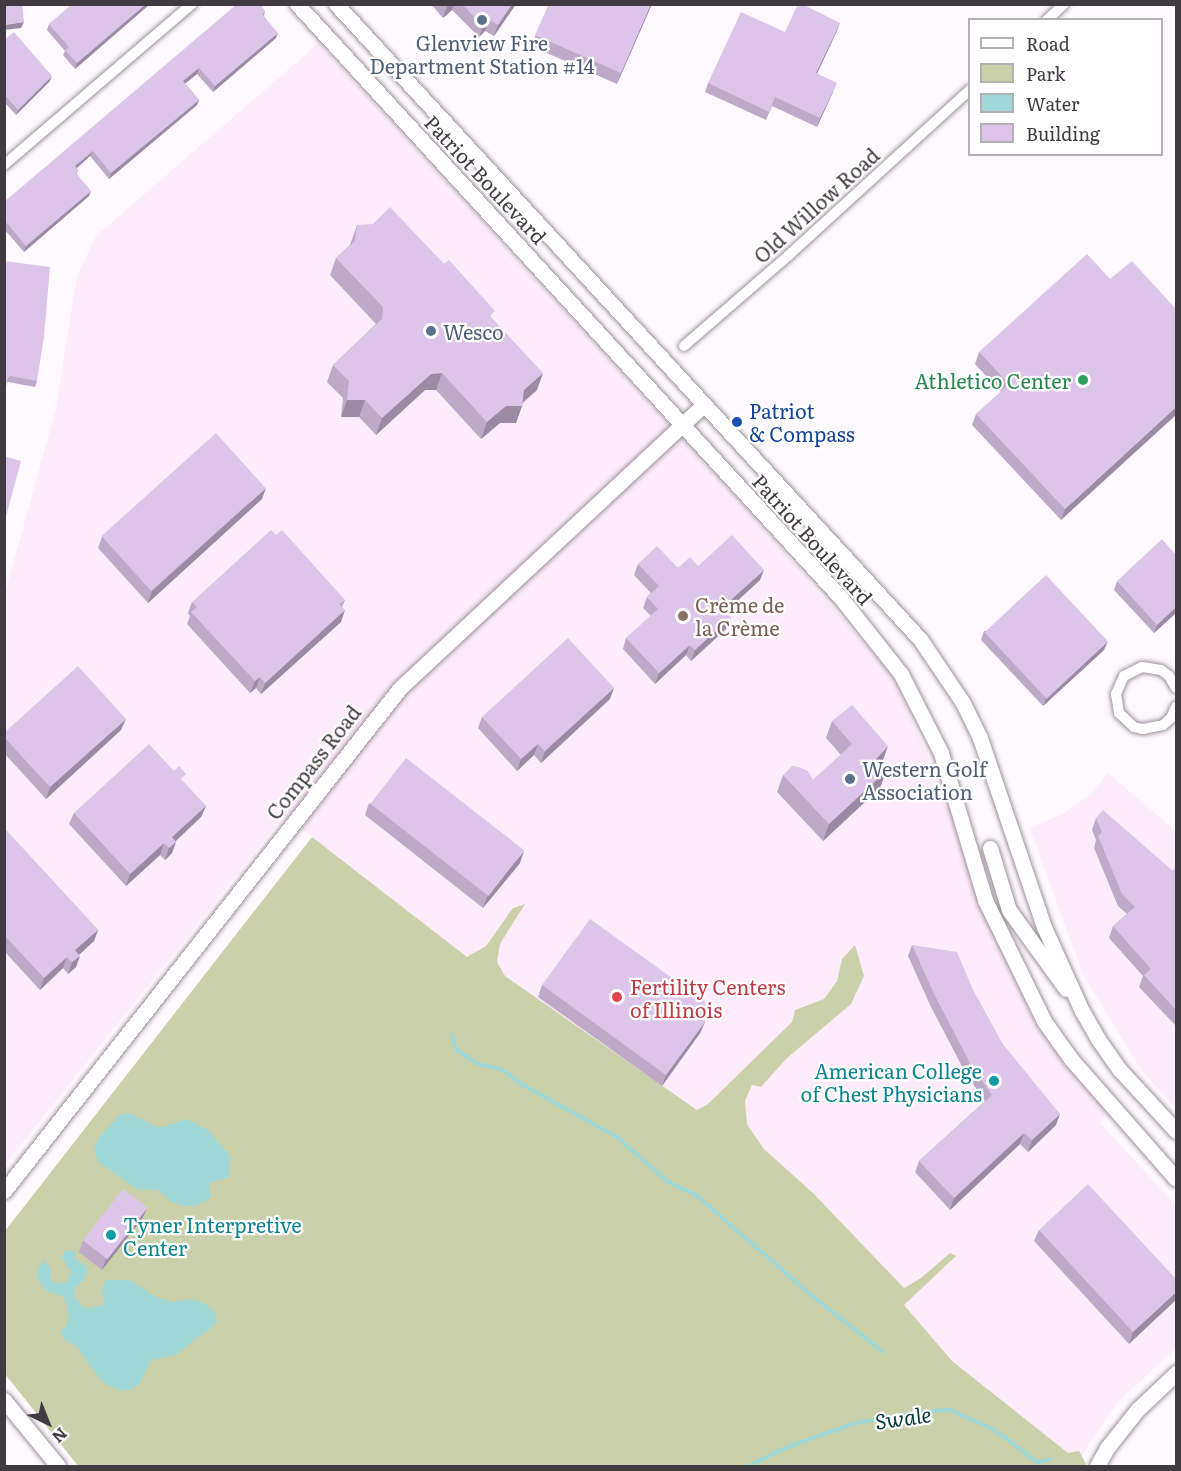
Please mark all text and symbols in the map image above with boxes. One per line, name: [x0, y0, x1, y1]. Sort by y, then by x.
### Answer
marker: Glenview Fire Department Station #14: [475, 13, 489, 27]
legend: [968, 18, 1163, 156]
place label: Glenview Fire Department Station #14: [370, 30, 594, 77]
text: Road: [1026, 30, 1070, 57]
text: Park: [1026, 60, 1065, 87]
text: Water: [1026, 90, 1079, 117]
street label: Patriot Boulevard: [420, 110, 552, 248]
text: Building: [1026, 120, 1100, 147]
street label: Old Willow Road: [748, 142, 884, 268]
place label: Wesco: [443, 319, 504, 343]
marker: Wesco: [424, 324, 438, 338]
place label: Athletico Center: [915, 368, 1071, 392]
marker: Athletico Center: [1076, 373, 1090, 387]
place label: Patriot & Compass: [749, 398, 855, 445]
marker: Patriot & Compass: [730, 415, 744, 429]
street label: Patriot Boulevard: [748, 469, 878, 609]
place label: Crème de la Crème: [695, 592, 784, 639]
marker: Crème de la Crème: [676, 609, 690, 623]
street label: Compass Road: [261, 700, 365, 824]
place label: Western Golf Association: [862, 756, 987, 803]
marker: Western Golf Association: [843, 772, 857, 786]
place label: Fertility Centers of Illinois: [630, 974, 786, 1021]
marker: Fertility Centers of Illinois: [608, 988, 626, 1006]
place label: American College of Chest Physicians: [800, 1058, 982, 1105]
marker: American College of Chest Physicians: [987, 1074, 1001, 1088]
place label: Tyner Interpretive Center: [123, 1212, 302, 1259]
marker: Tyner Interpretive Center: [104, 1228, 118, 1242]
north arrow: [18, 1393, 78, 1453]
water label: Swale: [873, 1401, 933, 1433]
text: N: [47, 1423, 73, 1450]

